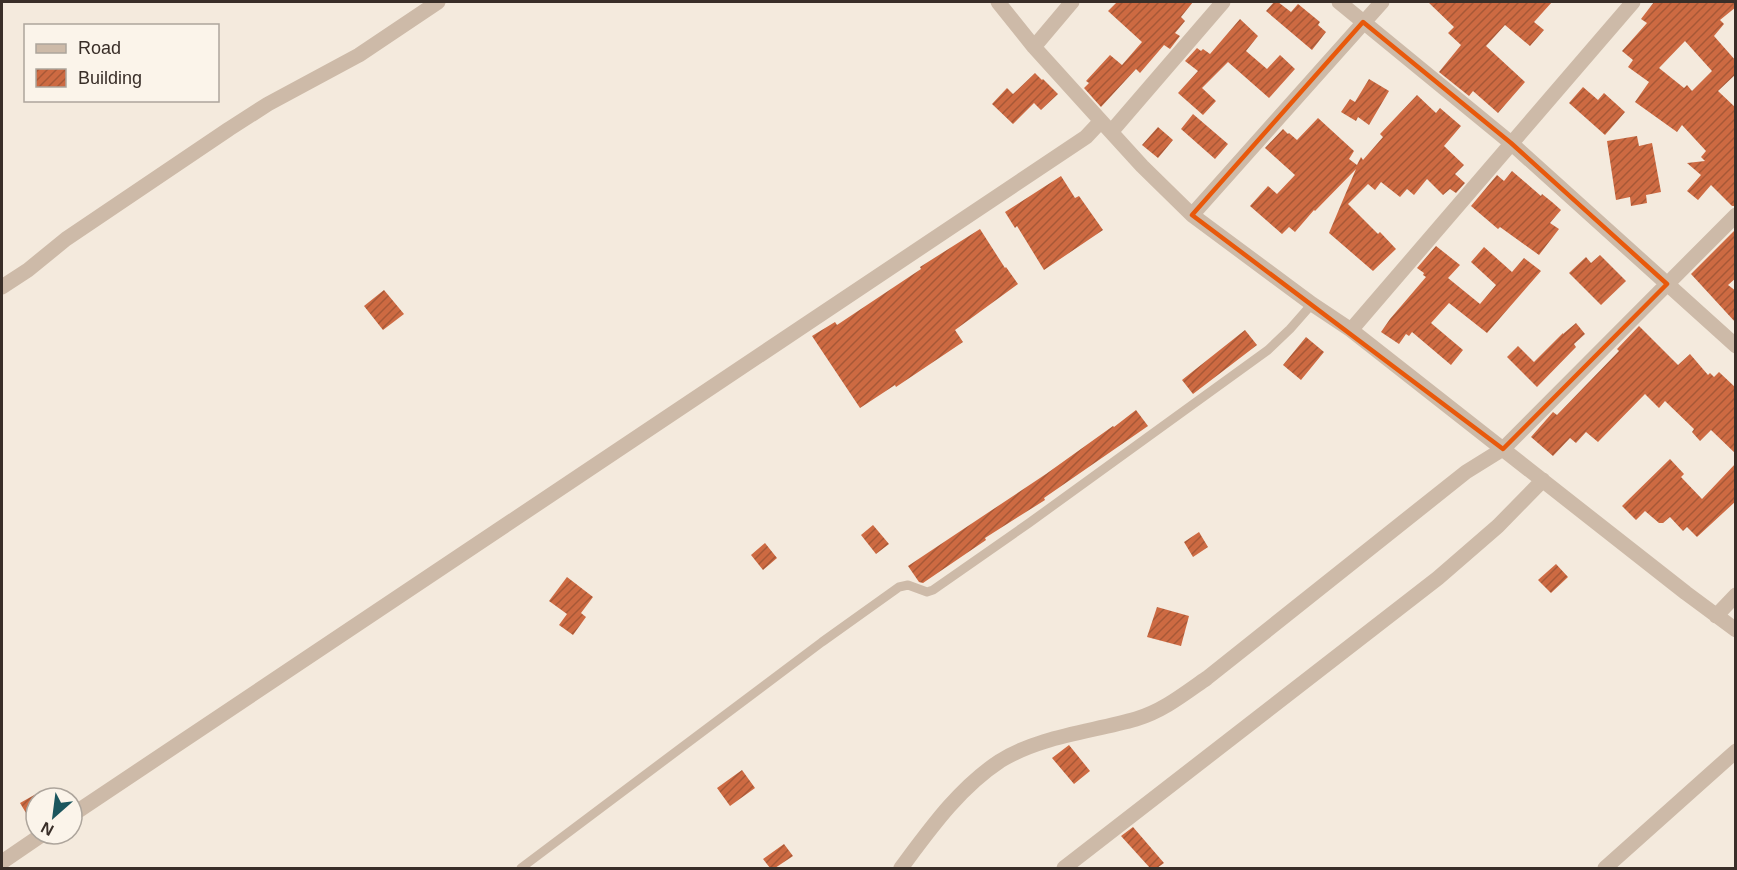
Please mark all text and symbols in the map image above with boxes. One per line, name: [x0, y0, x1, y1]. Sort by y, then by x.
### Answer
legend: [24, 24, 219, 102]
text: Road: [78, 38, 121, 58]
text: Building: [78, 68, 142, 88]
north arrow: [24, 786, 84, 846]
text: N: [38, 819, 56, 839]

